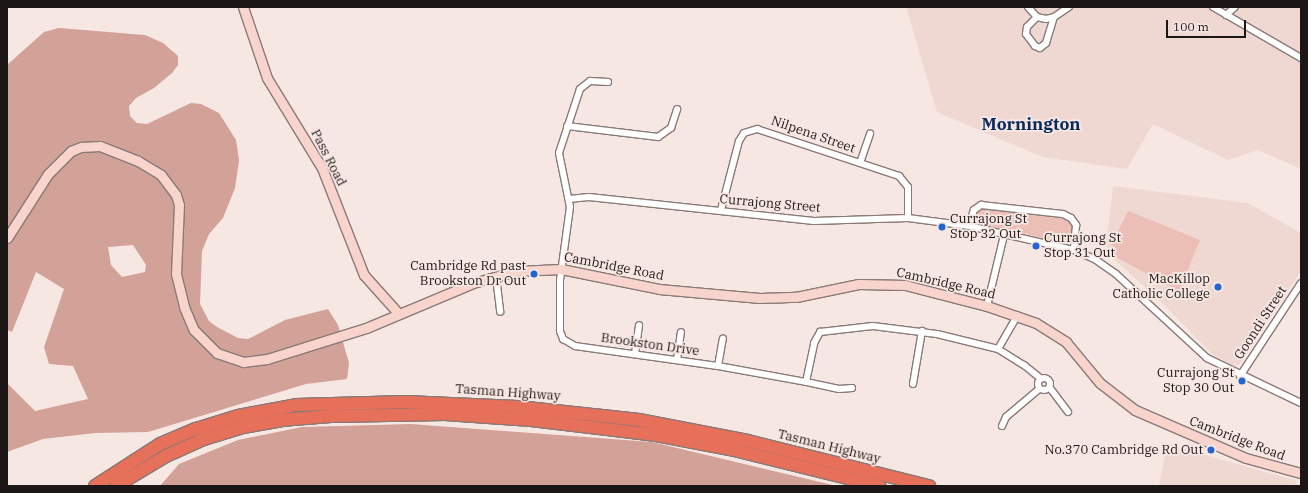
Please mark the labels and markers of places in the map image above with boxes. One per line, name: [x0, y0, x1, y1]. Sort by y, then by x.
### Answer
place label: Currajong St Stop 32 Out: [950, 212, 1027, 243]
marker: Currajong St Stop 32 Out: [937, 222, 947, 232]
place label: Currajong St Stop 31 Out: [1044, 231, 1121, 262]
marker: Currajong St Stop 31 Out: [1031, 241, 1041, 251]
place label: Cambridge Rd past Brookston Dr Out: [410, 259, 526, 290]
marker: Cambridge Rd past Brookston Dr Out: [529, 269, 539, 279]
place label: MacKillop Catholic College: [1113, 272, 1210, 303]
marker: MacKillop Catholic College: [1213, 282, 1223, 292]
place label: Currajong St Stop 30 Out: [1157, 366, 1234, 397]
marker: Currajong St Stop 30 Out: [1237, 376, 1247, 386]
place label: No.370 Cambridge Rd Out: [1044, 442, 1203, 458]
marker: No.370 Cambridge Rd Out: [1206, 445, 1216, 455]

